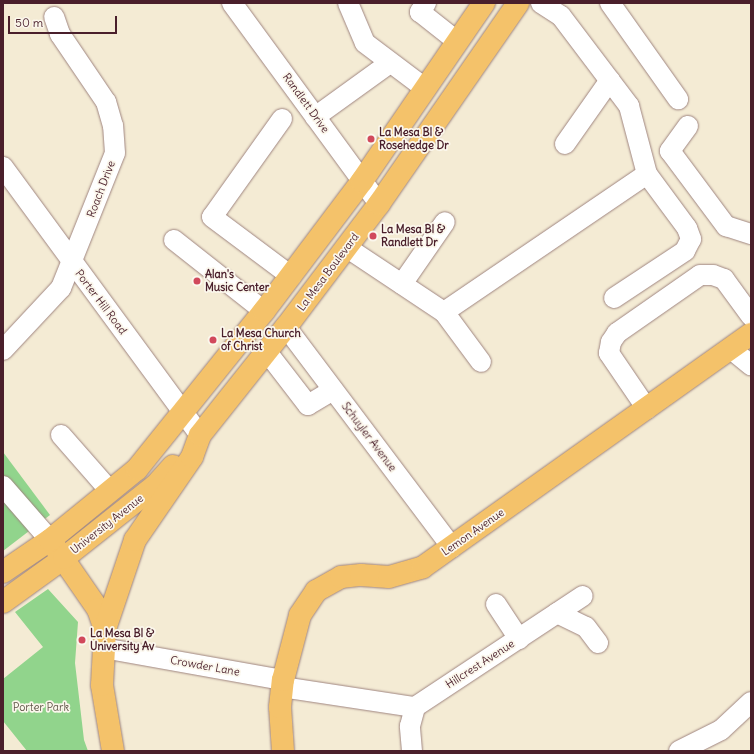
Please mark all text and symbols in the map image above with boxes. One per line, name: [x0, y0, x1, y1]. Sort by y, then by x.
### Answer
scale bar: [10, 8, 119, 34]
text: 50 m: [15, 15, 43, 30]
street label: Randlett Drive: [280, 71, 332, 135]
place label: La Mesa Bl & Rosehedge Dr: [379, 126, 449, 152]
marker: La Mesa Bl & Rosehedge Dr: [366, 134, 376, 144]
street label: Roach Drive: [84, 159, 118, 219]
place label: La Mesa Bl & Randlett Dr: [381, 223, 445, 249]
street label: La Mesa Boulevard: [294, 230, 362, 314]
marker: La Mesa Bl & Randlett Dr: [368, 231, 378, 241]
street label: Porter Hill Road: [72, 267, 130, 337]
place label: Alan's Music Center: [205, 268, 269, 294]
marker: Alan's Music Center: [192, 276, 202, 286]
place label: La Mesa Church of Christ: [221, 327, 301, 353]
marker: La Mesa Church of Christ: [208, 335, 218, 345]
street label: Schuyler Avenue: [339, 400, 399, 474]
street label: University Avenue: [68, 491, 146, 557]
street label: Lemon Avenue: [439, 506, 507, 558]
place label: La Mesa Bl & University Av: [90, 627, 154, 653]
marker: La Mesa Bl & University Av: [77, 635, 87, 645]
street label: Hillcrest Avenue: [443, 637, 517, 691]
street label: Crowder Lane: [169, 653, 241, 679]
park label: Porter Park: [13, 700, 69, 714]

